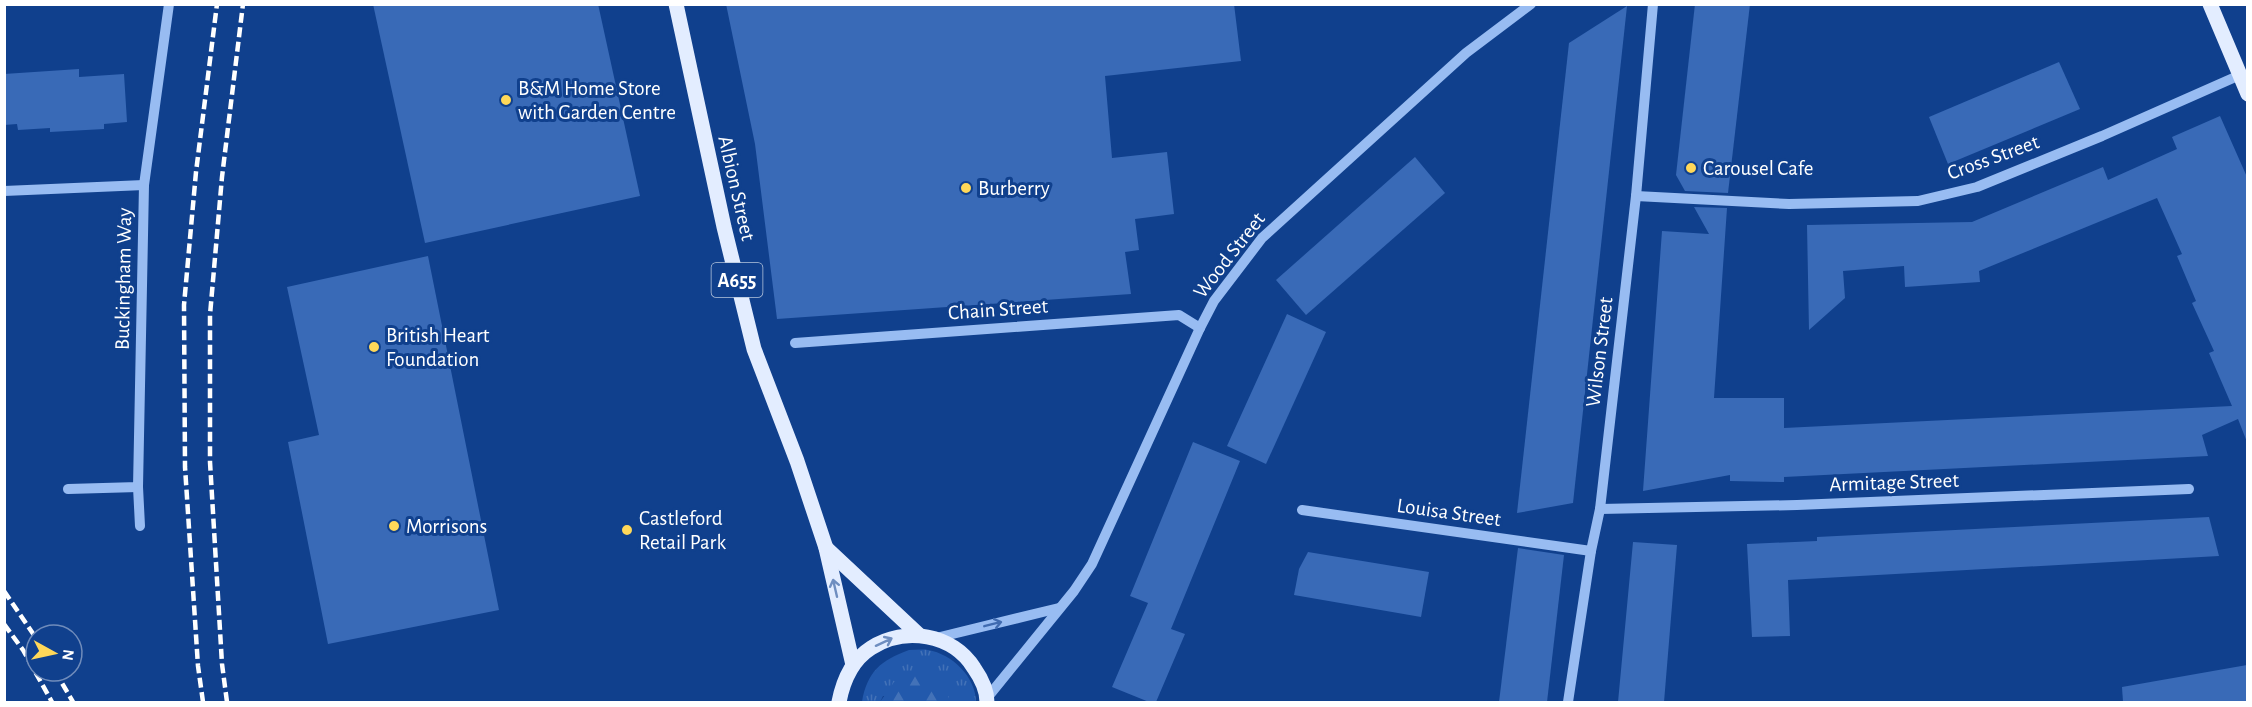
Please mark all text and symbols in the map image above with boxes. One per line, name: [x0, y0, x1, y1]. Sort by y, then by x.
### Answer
place label: B&M Home Store with Garden Centre: [518, 78, 676, 123]
marker: B&M Home Store with Garden Centre: [499, 93, 513, 107]
street label: Cross Street: [1944, 131, 2042, 184]
street label: Albion Street: [714, 134, 759, 243]
place label: Carousel Cafe: [1703, 158, 1813, 179]
marker: Carousel Cafe: [1684, 161, 1698, 175]
place label: Burberry: [978, 178, 1050, 199]
marker: Burberry: [959, 181, 973, 195]
street label: Buckingham Way: [112, 208, 135, 350]
street label: Wood Street: [1190, 208, 1269, 302]
road number: A655: [712, 263, 762, 297]
street label: Chain Street: [947, 296, 1049, 323]
street label: Wilson Street: [1582, 296, 1617, 408]
place label: British Heart Foundation: [386, 325, 490, 370]
marker: British Heart Foundation: [367, 340, 381, 354]
street label: Armitage Street: [1829, 470, 1960, 495]
street label: Louisa Street: [1396, 495, 1503, 530]
place label: Castleford Retail Park: [639, 508, 726, 553]
place label: Morrisons: [406, 516, 487, 537]
marker: Morrisons: [387, 519, 401, 533]
marker: Castleford Retail Park: [620, 523, 634, 537]
one-way arrow: [829, 579, 840, 598]
one-way arrow: [983, 618, 1002, 630]
north arrow: [24, 623, 84, 683]
one-way arrow: [874, 636, 893, 647]
text: N: [59, 648, 77, 662]

